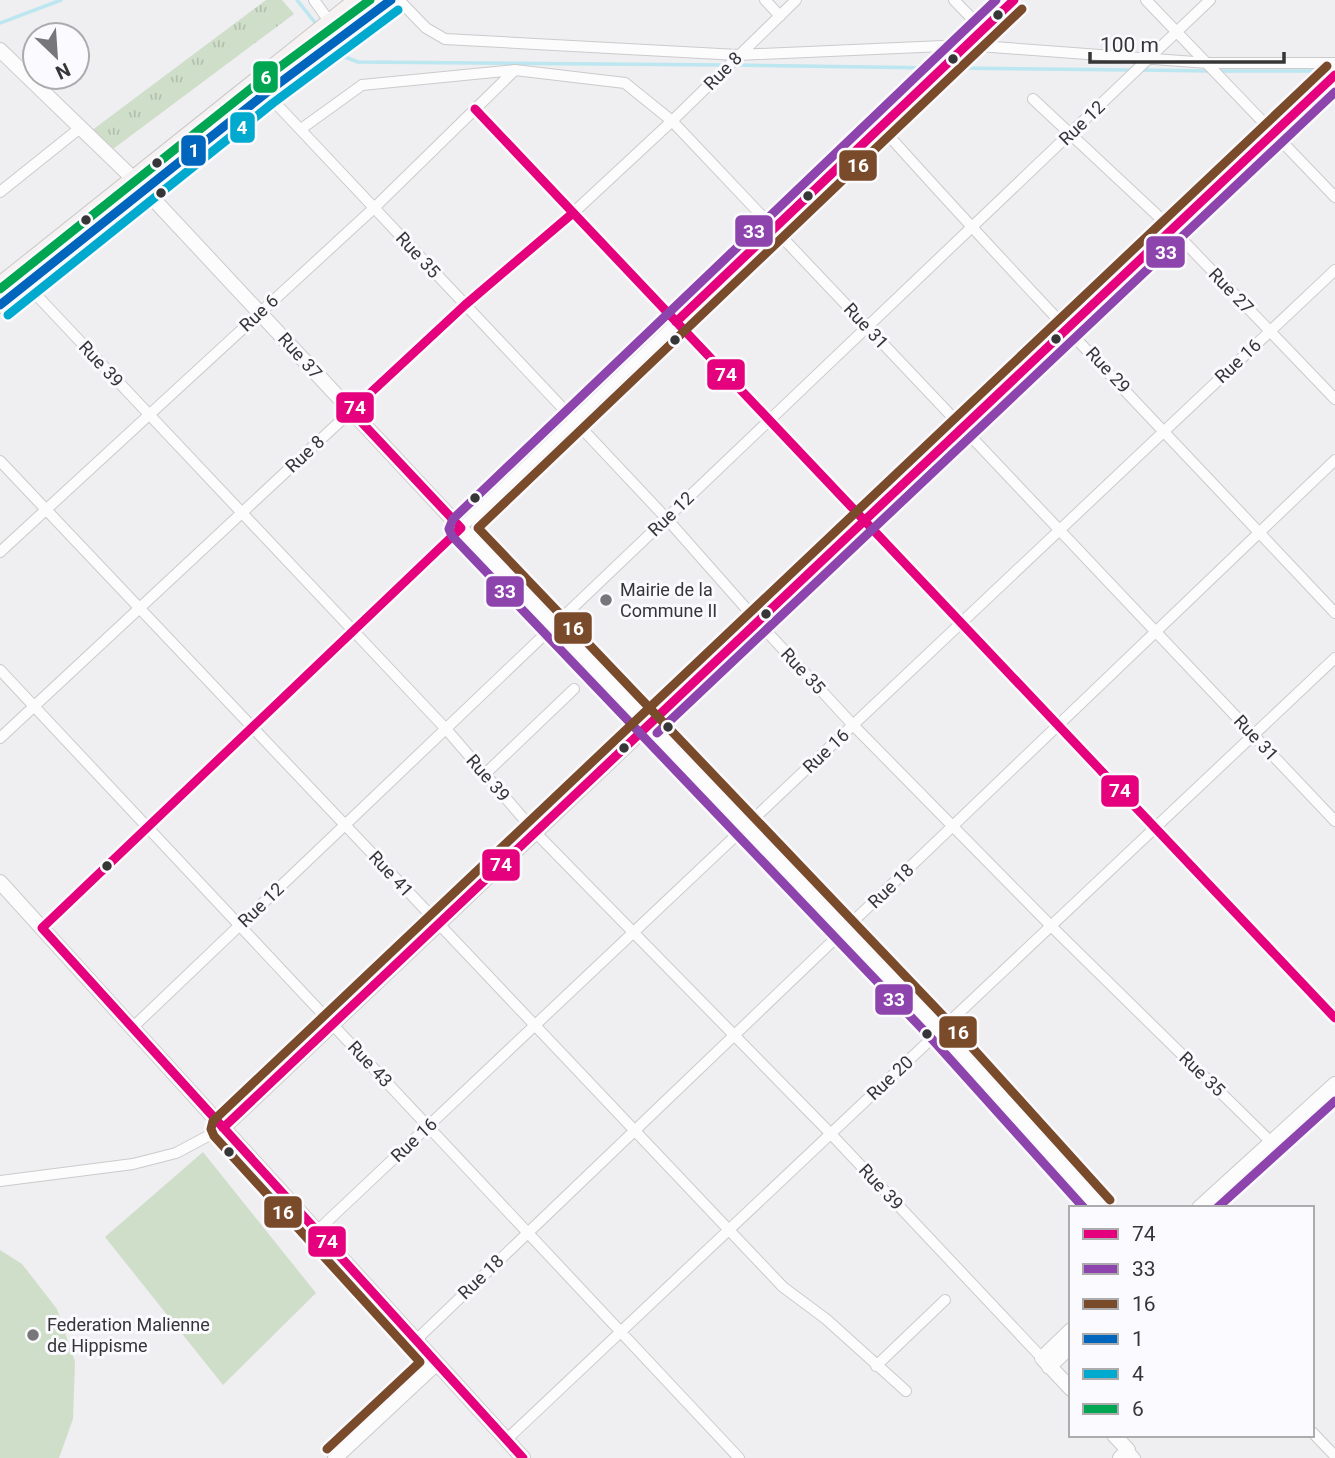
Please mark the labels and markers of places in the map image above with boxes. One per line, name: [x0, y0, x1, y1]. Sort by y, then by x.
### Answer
unlabelled marker: [991, 8, 1005, 22]
unlabelled marker: [946, 52, 960, 66]
unlabelled marker: [150, 156, 164, 170]
unlabelled marker: [154, 186, 168, 200]
unlabelled marker: [801, 189, 815, 203]
unlabelled marker: [79, 213, 93, 227]
unlabelled marker: [1049, 332, 1063, 346]
unlabelled marker: [668, 333, 682, 347]
unlabelled marker: [468, 491, 482, 505]
place label: Mairie de la Commune II: [620, 579, 717, 621]
marker: Mairie de la Commune II: [598, 592, 614, 608]
unlabelled marker: [759, 607, 773, 621]
unlabelled marker: [661, 720, 675, 734]
unlabelled marker: [617, 741, 631, 755]
unlabelled marker: [100, 859, 114, 873]
unlabelled marker: [920, 1027, 934, 1041]
unlabelled marker: [222, 1145, 236, 1159]
place label: Federation Malienne de Hippisme: [47, 1314, 210, 1356]
marker: Federation Malienne de Hippisme: [25, 1327, 41, 1343]

